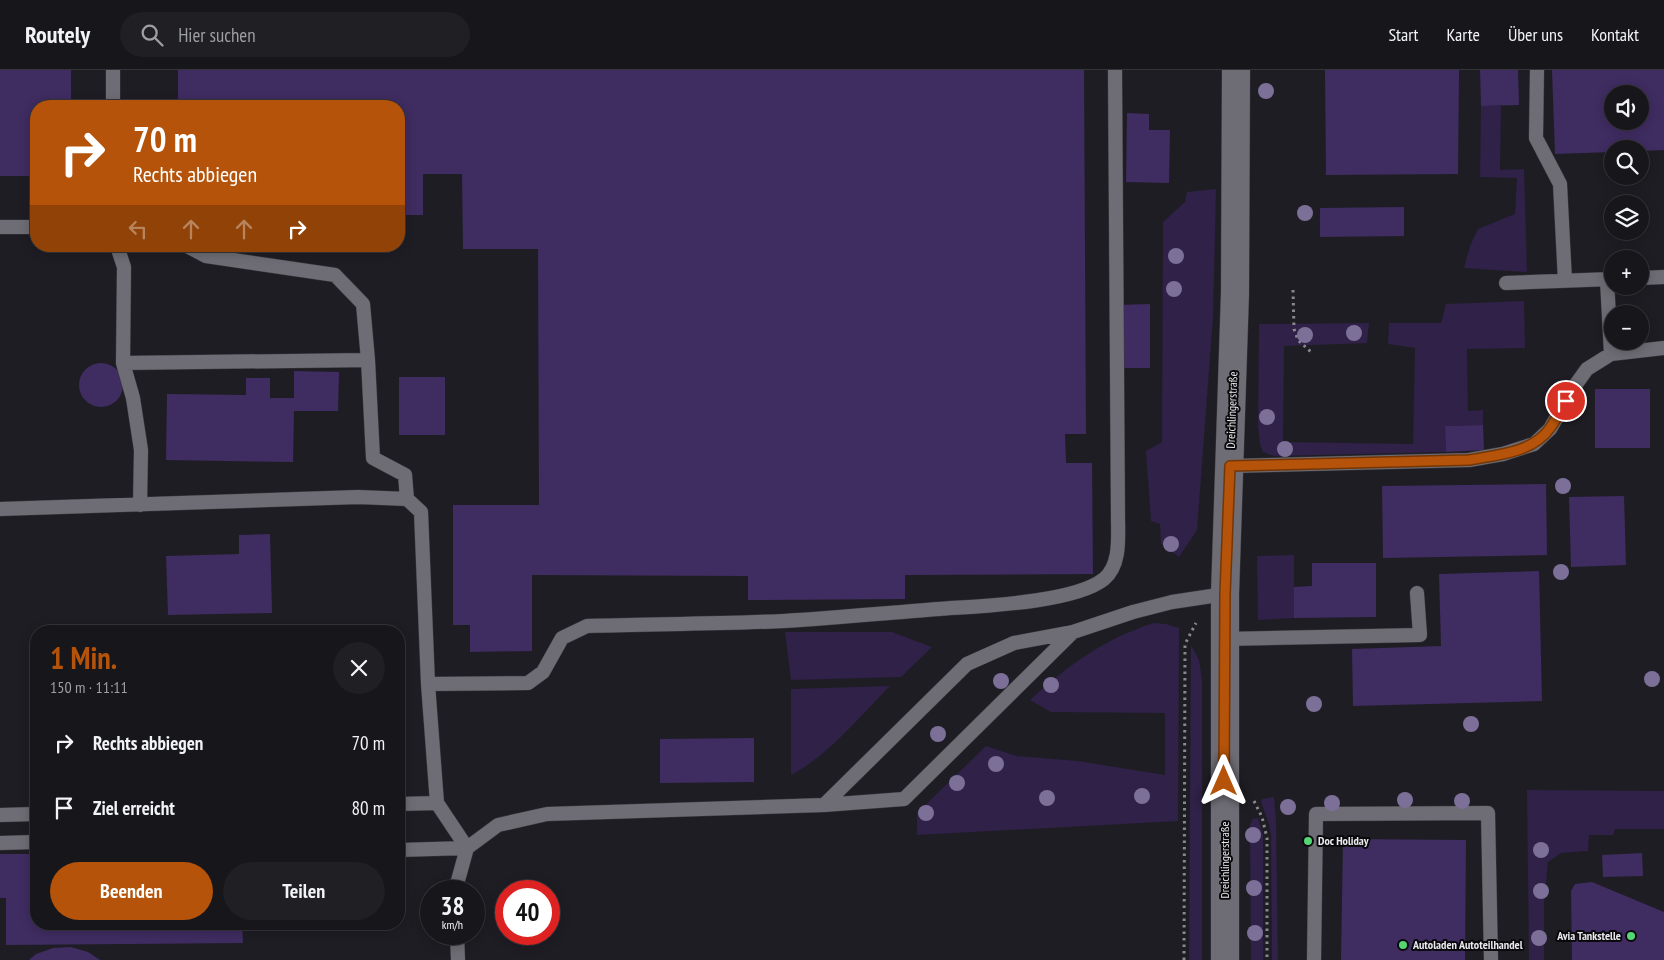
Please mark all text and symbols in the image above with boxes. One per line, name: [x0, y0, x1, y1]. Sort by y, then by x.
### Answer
search box: [120, 12, 470, 57]
text: Routely: [25, 19, 90, 50]
icon: search: [138, 21, 166, 49]
text: Hier suchen: [178, 23, 256, 47]
text: Start: [1388, 23, 1419, 46]
text: Karte: [1447, 23, 1480, 46]
text: Über uns: [1508, 23, 1563, 46]
text: Kontakt: [1591, 23, 1639, 46]
map controls: [1604, 85, 1649, 350]
button: sound: [1604, 85, 1649, 130]
text: 70 m: [133, 116, 197, 162]
icon: right: [50, 120, 115, 185]
button: search: [1604, 140, 1649, 185]
text: Rechts abbiegen: [133, 160, 257, 188]
button: layers: [1604, 195, 1649, 240]
icon: left: [124, 215, 152, 243]
icon: ahead: [177, 215, 205, 243]
icon: ahead: [230, 215, 258, 243]
icon: right: [283, 215, 311, 243]
button: +: [1604, 250, 1649, 295]
button: −: [1604, 305, 1649, 350]
street label: Dreichlingerstraße: [1223, 371, 1240, 449]
pin: [1545, 380, 1587, 422]
icon: arrive: [1552, 387, 1580, 415]
text: 1 Min.: [50, 638, 117, 677]
button: close: [333, 642, 385, 694]
text: 150 m · 11:11: [50, 677, 128, 697]
icon: right: [50, 729, 78, 757]
text: Rechts abbiegen: [93, 731, 203, 755]
text: 70 m: [352, 731, 385, 755]
position arrow: [1197, 754, 1249, 806]
icon: arrive: [50, 794, 78, 822]
text: Ziel erreicht: [93, 796, 175, 820]
text: 80 m: [352, 796, 385, 820]
street label: Dreichlingerstraße: [1217, 821, 1232, 899]
place label: Doc Holiday: [1318, 833, 1369, 848]
marker: Doc Holiday: [1302, 835, 1314, 847]
button: Beenden: [50, 862, 213, 920]
button: Teilen: [223, 862, 385, 920]
speed limit sign: 40: [495, 880, 560, 945]
text: 38: [441, 890, 464, 922]
text: km/h: [442, 917, 463, 932]
place label: Avia Tankstelle: [1556, 928, 1621, 943]
marker: Avia Tankstelle: [1625, 930, 1637, 942]
place label: Autoladen Autoteilhandel: [1412, 937, 1523, 952]
marker: Autoladen Autoteilhandel: [1397, 939, 1409, 951]

